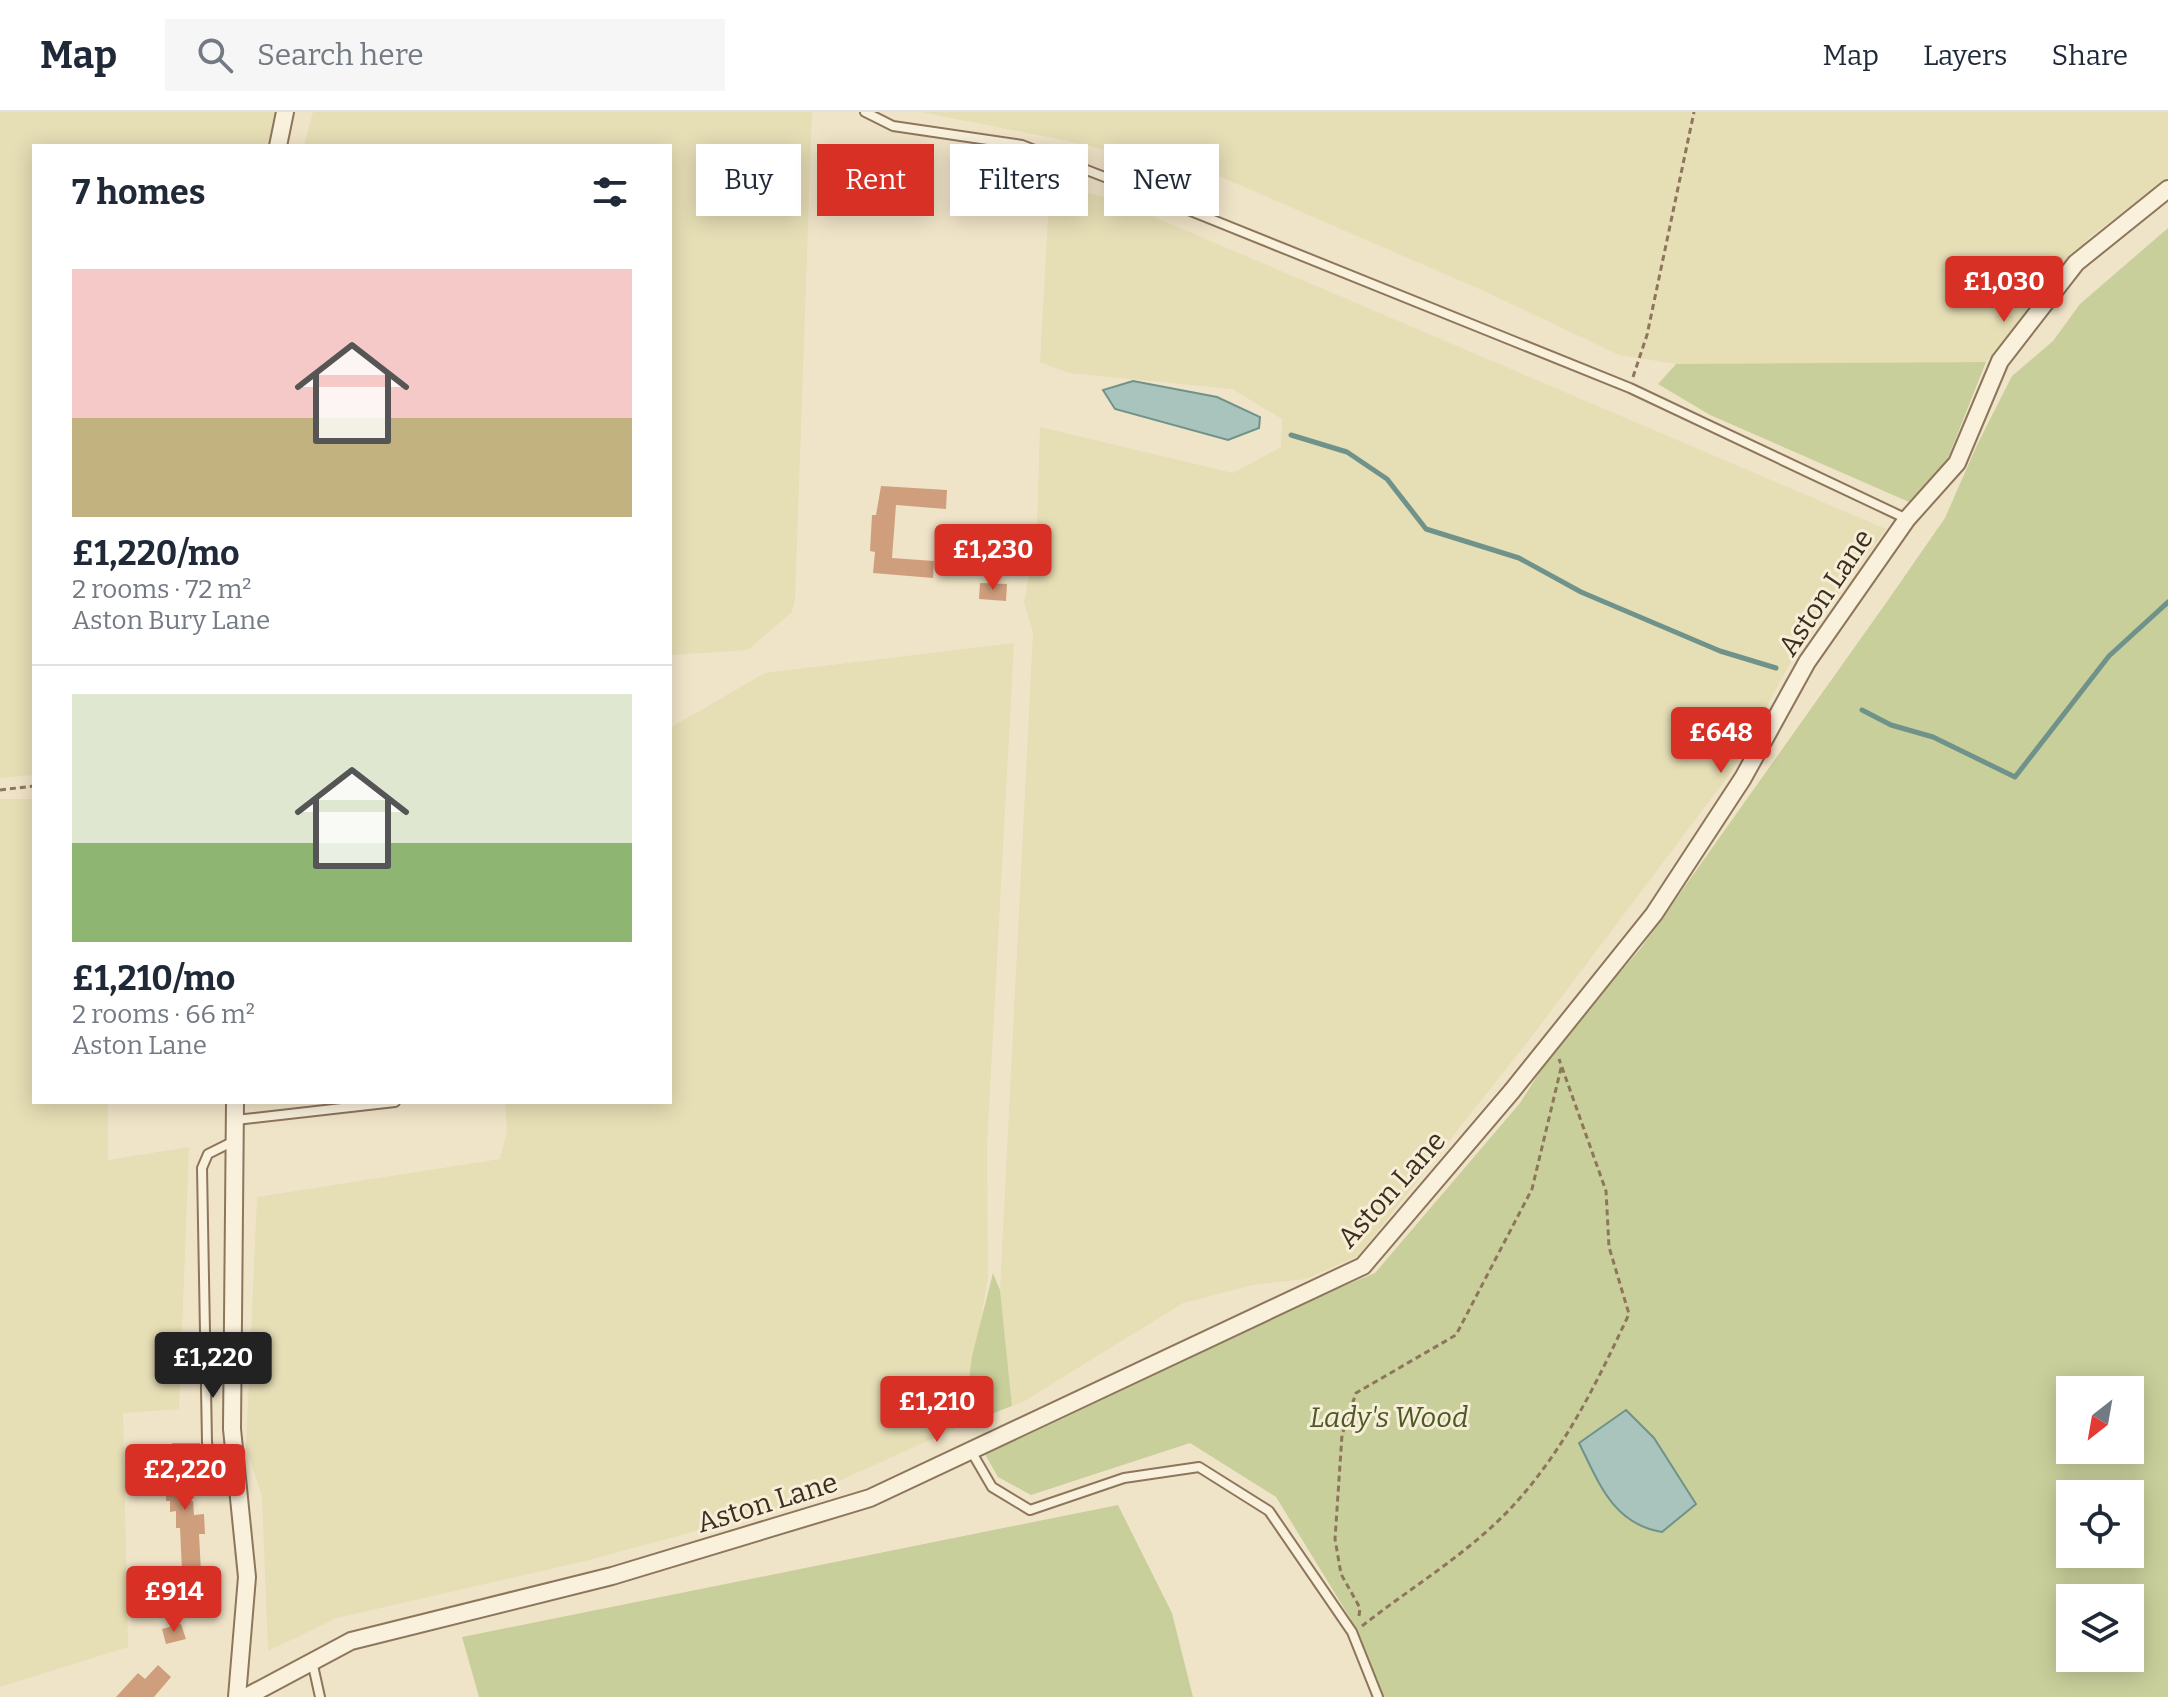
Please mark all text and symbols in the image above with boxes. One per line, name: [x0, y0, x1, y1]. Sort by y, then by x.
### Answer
search box: [165, 19, 725, 91]
text: Map: [40, 32, 117, 78]
icon: search: [193, 33, 237, 77]
text: Search here: [257, 37, 424, 73]
text: Map: [1822, 39, 1879, 72]
text: Layers: [1923, 39, 2007, 72]
text: Share: [2051, 39, 2128, 72]
chip: Buy: [696, 144, 801, 216]
chip: Rent: [817, 144, 934, 216]
chip: Filters: [950, 144, 1088, 216]
chip: New: [1104, 144, 1219, 216]
icon: filters: [588, 170, 632, 214]
text: 7 homes: [72, 172, 205, 213]
pin: £1,030: [1939, 256, 2069, 324]
text: £1,030: [1963, 266, 2045, 297]
icon: home: [280, 321, 424, 465]
street label: Aston Lane: [1771, 523, 1880, 662]
pin: £1,230: [928, 524, 1058, 592]
text: £1,220/mo: [72, 533, 240, 574]
text: £1,230: [953, 534, 1033, 565]
text: 2 rooms · 72 m²: [72, 574, 252, 605]
text: Aston Bury Lane: [72, 605, 270, 636]
pin: £648: [1674, 707, 1768, 775]
text: £648: [1689, 717, 1753, 748]
icon: home: [280, 746, 424, 890]
text: £1,210/mo: [72, 958, 235, 999]
text: 2 rooms · 66 m²: [72, 999, 255, 1030]
text: Aston Lane: [72, 1030, 207, 1061]
street label: Aston Lane: [1330, 1124, 1452, 1254]
pin: £1,220: [148, 1332, 278, 1400]
text: £1,220: [173, 1342, 253, 1373]
pin: £1,210: [872, 1376, 1002, 1444]
north arrow: [2056, 1376, 2144, 1464]
map controls: [2056, 1376, 2144, 1672]
text: £1,210: [898, 1386, 976, 1417]
park label: Lady's Wood: [1309, 1401, 1469, 1434]
pin: £2,220: [120, 1444, 250, 1512]
text: £2,220: [143, 1454, 227, 1485]
street label: Aston Lane: [693, 1465, 842, 1540]
button: locate: [2056, 1480, 2144, 1568]
pin: £914: [127, 1566, 221, 1634]
text: £914: [144, 1576, 204, 1607]
button: layers: [2056, 1584, 2144, 1672]

